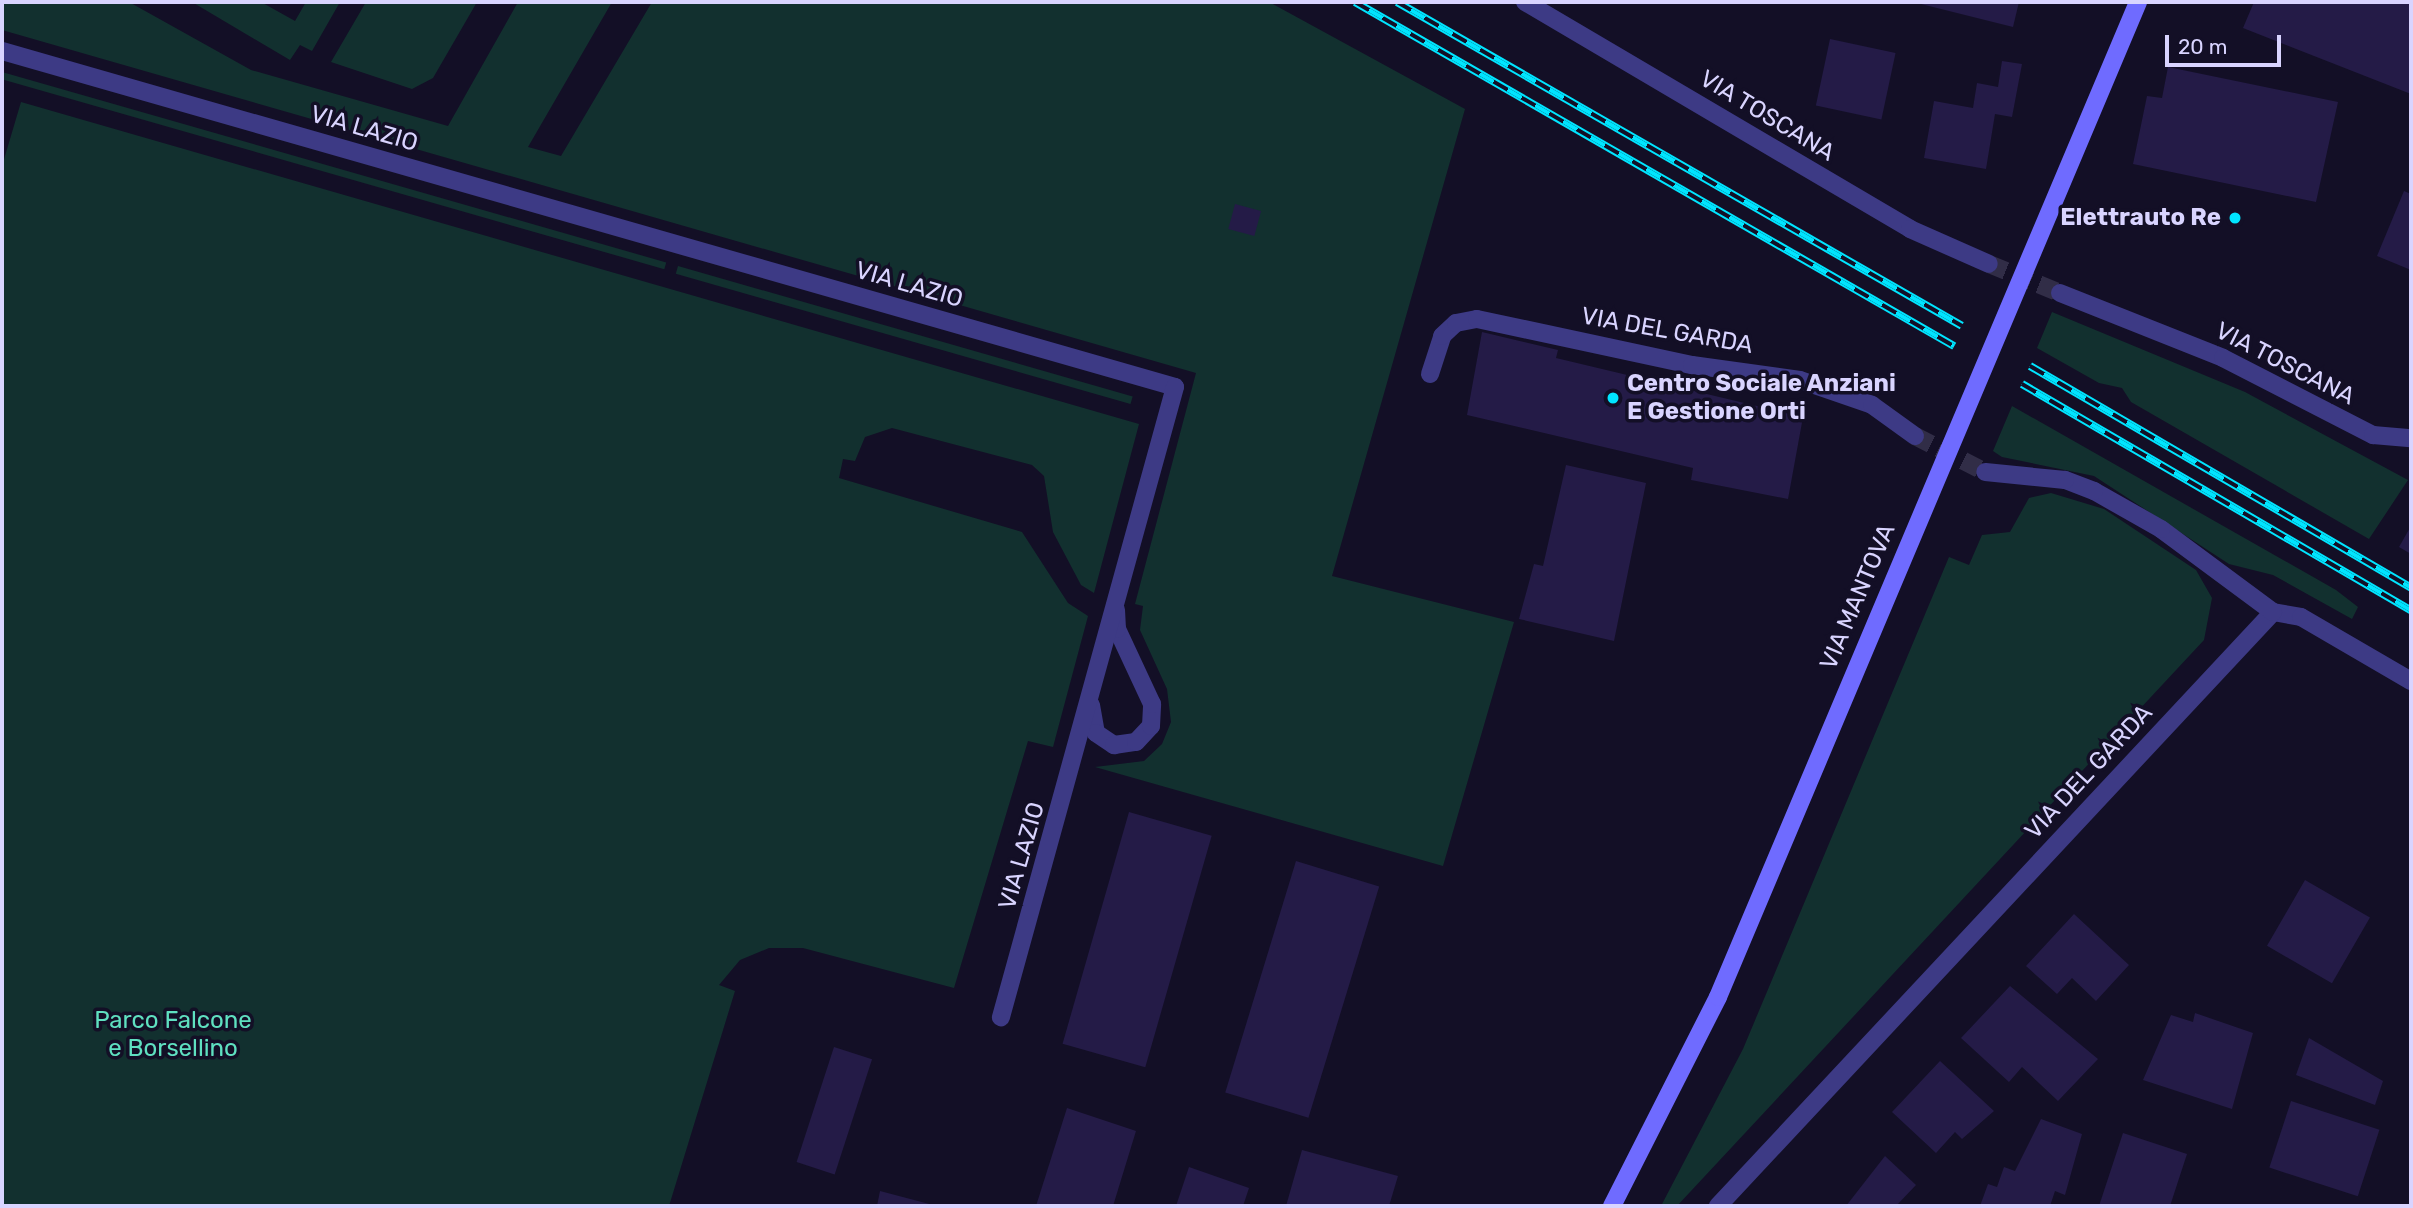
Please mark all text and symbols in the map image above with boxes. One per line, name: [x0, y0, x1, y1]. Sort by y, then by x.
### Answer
scale bar: [2168, 21, 2284, 65]
text: 20 m: [2178, 34, 2227, 59]
street label: VIA TOSCANA: [1694, 64, 1840, 168]
street label: VIA LAZIO: [307, 100, 421, 158]
place label: Elettrauto Re: [2060, 204, 2221, 232]
marker: Elettrauto Re: [2227, 210, 2243, 226]
street label: VIA LAZIO: [852, 256, 966, 314]
street label: VIA DEL GARDA: [1578, 302, 1756, 360]
street label: VIA TOSCANA: [2210, 316, 2360, 412]
place label: Centro Sociale Anziani E Gestione Orti: [1627, 370, 1896, 426]
marker: Centro Sociale Anziani E Gestione Orti: [1605, 390, 1621, 406]
street label: VIA MANTOVA: [1814, 520, 1902, 674]
street label: VIA DEL GARDA: [2019, 698, 2159, 846]
street label: VIA LAZIO: [993, 799, 1051, 913]
park label: Parco Falcone e Borsellino: [94, 1007, 252, 1063]

